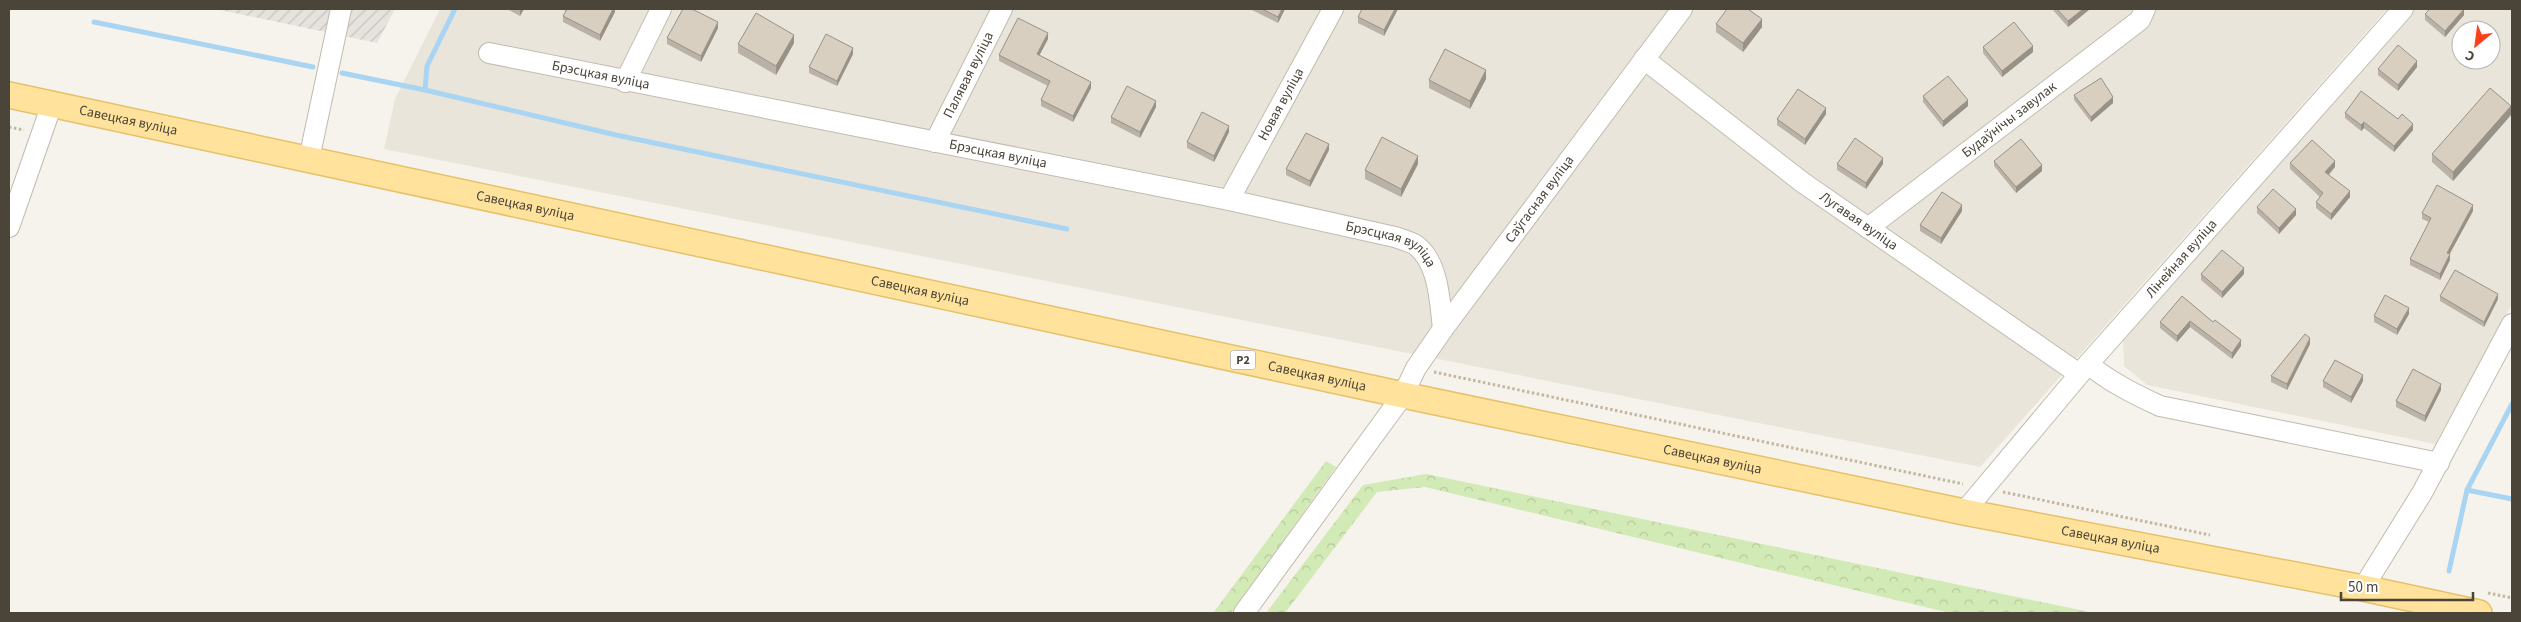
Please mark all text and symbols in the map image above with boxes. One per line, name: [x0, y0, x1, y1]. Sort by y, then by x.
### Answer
north arrow: [2451, 20, 2501, 70]
street label: Палявая вуліца: [939, 28, 999, 122]
text: С: [2462, 45, 2479, 66]
street label: Брэсцкая вуліца: [550, 56, 652, 95]
street label: Новая вуліца: [1253, 64, 1309, 144]
street label: Будаўнічы завулак: [1958, 77, 2061, 163]
street label: Савецкая вуліца: [77, 100, 179, 141]
street label: Брэсцкая вуліца: [947, 135, 1049, 174]
street label: Саўгасная вуліца: [1500, 151, 1579, 247]
street label: Савецкая вуліца: [474, 186, 576, 226]
street label: Лугавая вуліца: [1815, 187, 1902, 255]
street label: Лінейная вуліца: [2141, 215, 2222, 302]
street label: Брэсцкая вуліца: [1344, 216, 1441, 271]
street label: Савецкая вуліца: [869, 271, 971, 311]
road number: Р2: [1230, 350, 1256, 370]
street label: Савецкая вуліца: [1266, 356, 1368, 397]
street label: Савецкая вуліца: [1661, 440, 1763, 480]
street label: Савецкая вуліца: [2059, 521, 2161, 559]
scale bar: [2341, 570, 2474, 602]
text: 50 m: [2348, 577, 2378, 598]

